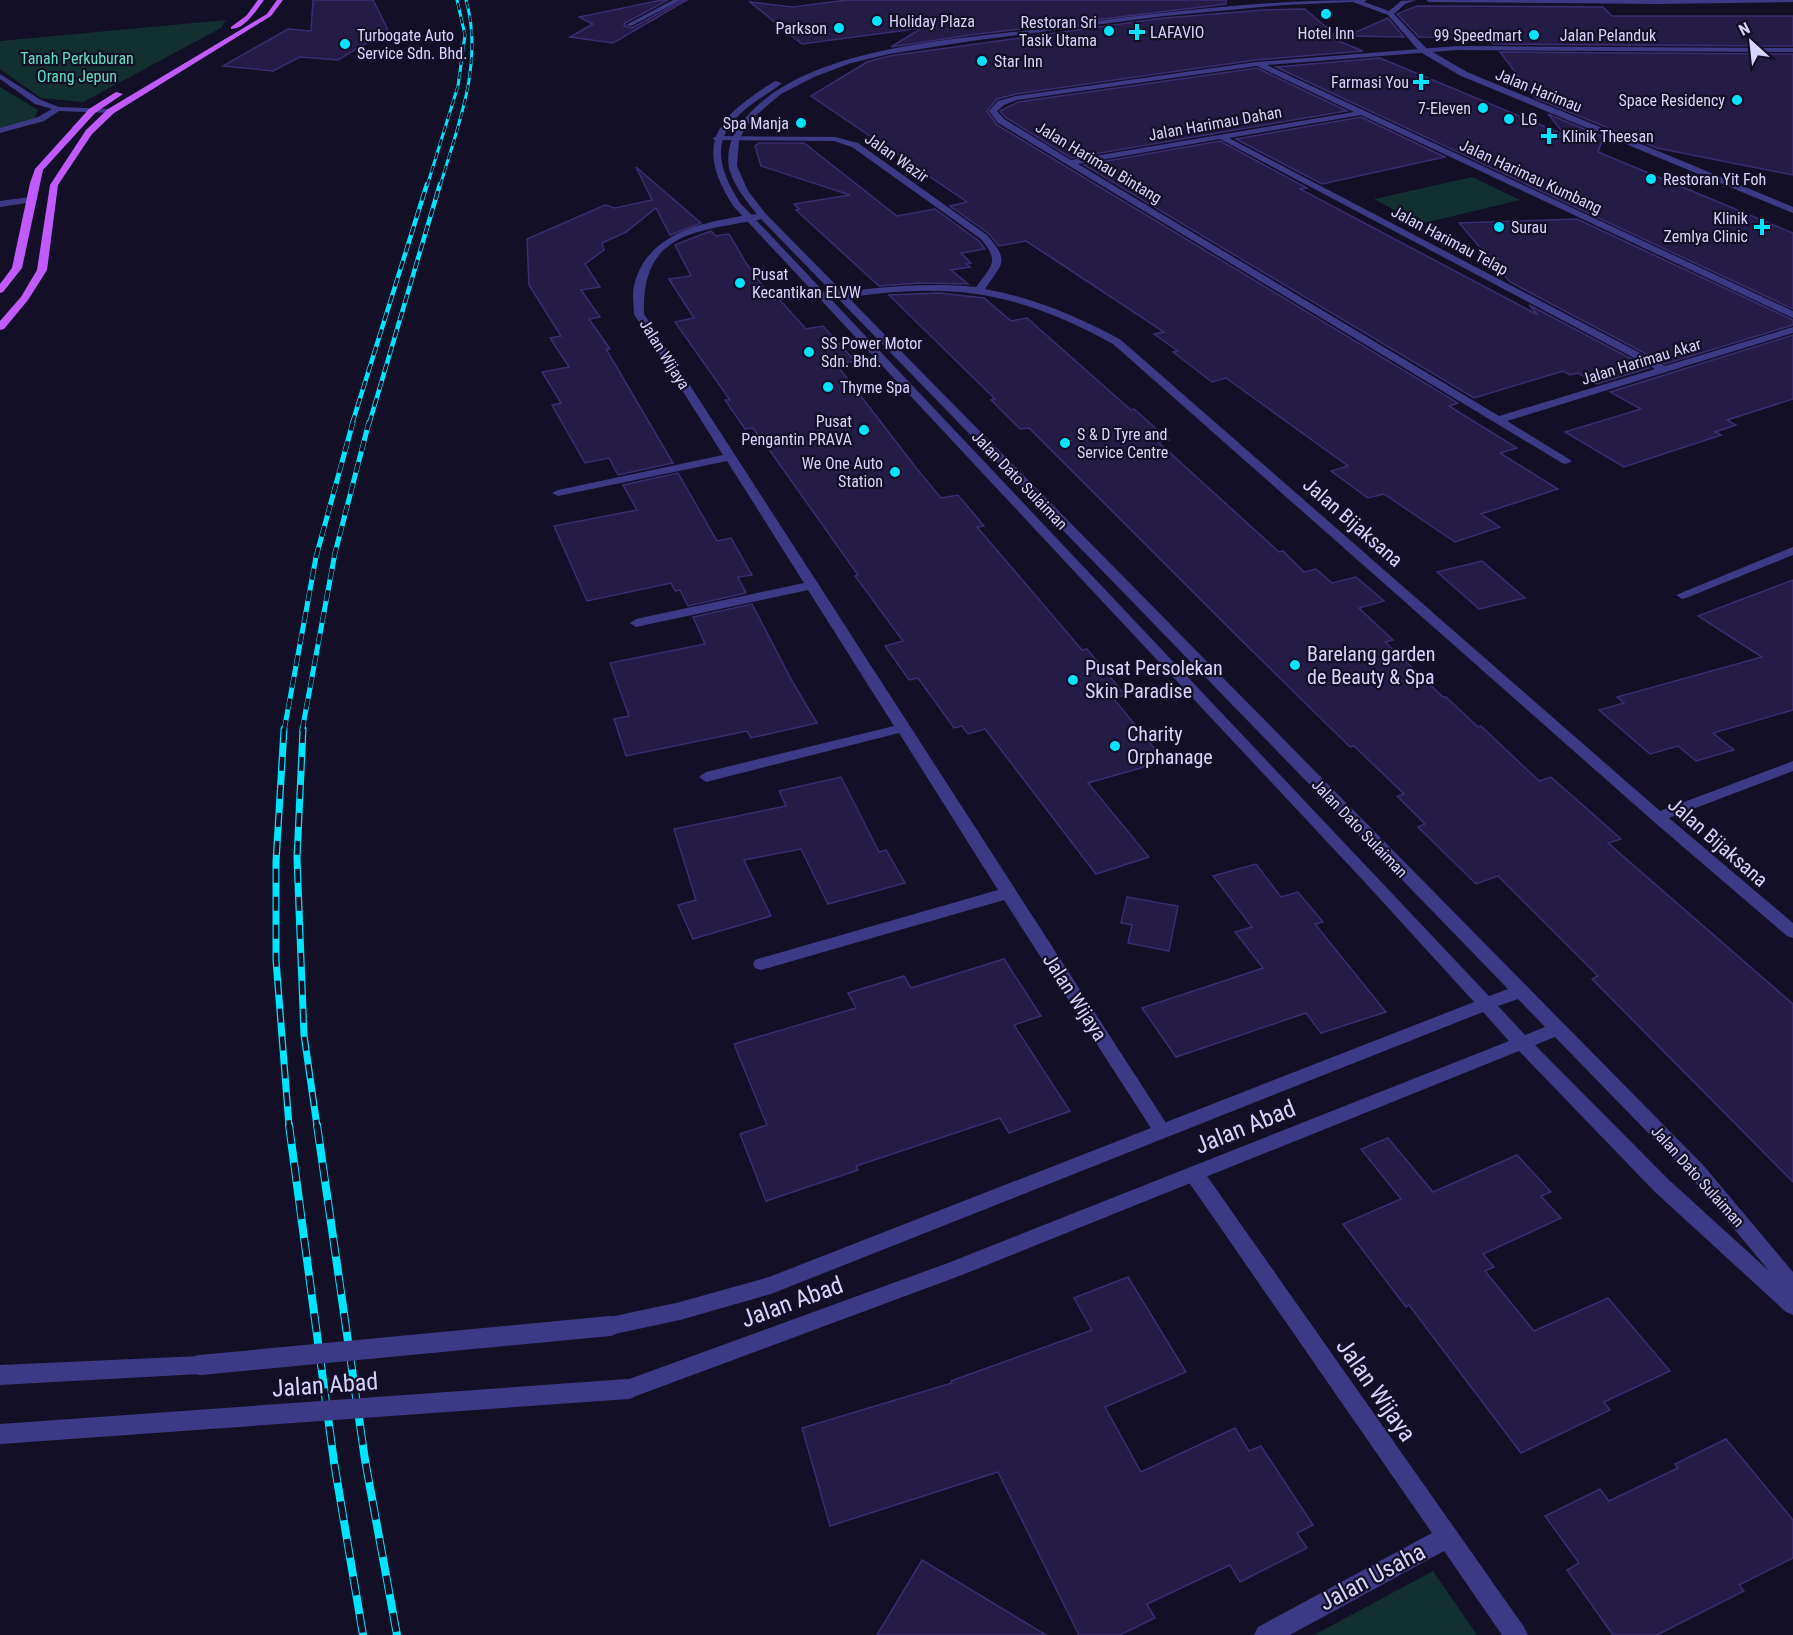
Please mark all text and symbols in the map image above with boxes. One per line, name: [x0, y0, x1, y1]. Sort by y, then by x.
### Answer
marker: Hotel Inn: [1319, 7, 1333, 21]
place label: Holiday Plaza: [889, 12, 975, 31]
north arrow: [1721, 12, 1781, 72]
place label: Restoran Sri Tasik Utama: [1019, 13, 1097, 50]
marker: Holiday Plaza: [870, 14, 884, 28]
text: N: [1736, 18, 1753, 40]
place label: Parkson: [775, 19, 827, 38]
marker: Parkson: [832, 21, 846, 35]
marker: LAFAVIO: [1128, 23, 1146, 41]
place label: LAFAVIO: [1150, 23, 1204, 42]
marker: Restoran Sri Tasik Utama: [1102, 24, 1116, 38]
place label: Hotel Inn: [1297, 24, 1355, 43]
place label: Turbogate Auto Service Sdn. Bhd.: [357, 26, 467, 63]
place label: 99 Speedmart: [1434, 26, 1522, 45]
street label: Jalan Pelanduk: [1560, 26, 1657, 45]
marker: 99 Speedmart: [1527, 28, 1541, 42]
marker: Turbogate Auto Service Sdn. Bhd.: [338, 37, 352, 51]
park label: Tanah Perkuburan Orang Jepun: [20, 49, 134, 86]
place label: Star Inn: [994, 52, 1043, 71]
marker: Star Inn: [975, 54, 989, 68]
street label: Jalan Harimau: [1493, 64, 1585, 116]
place label: Farmasi You: [1331, 73, 1409, 92]
marker: Farmasi You: [1414, 75, 1428, 89]
place label: Space Residency: [1618, 91, 1725, 110]
marker: Space Residency: [1730, 93, 1744, 107]
place label: 7-Eleven: [1418, 99, 1471, 118]
marker: 7-Eleven: [1476, 101, 1490, 115]
street label: Jalan Harimau Dahan: [1147, 102, 1283, 145]
place label: LG: [1521, 110, 1538, 129]
marker: LG: [1502, 112, 1516, 126]
place label: Spa Manja: [723, 114, 789, 133]
marker: Spa Manja: [794, 116, 808, 130]
street label: Jalan Harimau Bintang: [1032, 117, 1165, 208]
marker: Klinik Theesan: [1540, 127, 1558, 145]
place label: Klinik Theesan: [1562, 127, 1654, 146]
street label: Jalan Wazir: [861, 129, 932, 186]
street label: Jalan Harimau Kumbang: [1457, 135, 1605, 218]
place label: Restoran Yit Foh: [1663, 170, 1766, 189]
marker: Restoran Yit Foh: [1644, 172, 1658, 186]
street label: Jalan Harimau Telap: [1388, 202, 1511, 279]
place label: Klinik Zemlya Clinic: [1663, 209, 1749, 246]
place label: Surau: [1511, 218, 1547, 237]
marker: Klinik Zemlya Clinic: [1753, 218, 1771, 236]
marker: Surau: [1492, 220, 1506, 234]
place label: Pusat Kecantikan ELVW: [752, 265, 861, 302]
marker: Pusat Kecantikan ELVW: [733, 276, 747, 290]
street label: Jalan Wijaya: [635, 316, 694, 393]
place label: SS Power Motor Sdn. Bhd.: [821, 334, 922, 371]
street label: Jalan Harimau Akar: [1579, 334, 1704, 389]
marker: SS Power Motor Sdn. Bhd.: [802, 345, 816, 359]
place label: Thyme Spa: [840, 378, 910, 397]
marker: Thyme Spa: [821, 380, 835, 394]
place label: Pusat Pengantin PRAVA: [741, 412, 852, 449]
marker: Pusat Pengantin PRAVA: [857, 423, 871, 437]
place label: S & D Tyre and Service Centre: [1077, 425, 1168, 462]
street label: Jalan Dato Sulaiman: [968, 427, 1072, 534]
marker: S & D Tyre and Service Centre: [1058, 436, 1072, 450]
place label: We One Auto Station: [802, 454, 883, 491]
marker: We One Auto Station: [888, 465, 902, 479]
street label: Jalan Bijaksana: [1298, 472, 1408, 572]
place label: Barelang garden de Beauty & Spa: [1307, 642, 1435, 689]
place label: Pusat Persolekan Skin Paradise: [1085, 656, 1223, 703]
marker: Barelang garden de Beauty & Spa: [1288, 658, 1302, 672]
marker: Pusat Persolekan Skin Paradise: [1066, 673, 1080, 687]
place label: Charity Orphanage: [1127, 722, 1213, 769]
marker: Charity Orphanage: [1108, 739, 1122, 753]
street label: Jalan Dato Sulaiman: [1308, 775, 1412, 882]
street label: Jalan Bijaksana: [1663, 792, 1773, 892]
street label: Jalan Wijaya: [1038, 949, 1112, 1045]
street label: Jalan Abad: [1190, 1094, 1300, 1160]
street label: Jalan Dato Sulaiman: [1647, 1122, 1748, 1231]
street label: Jalan Abad: [737, 1271, 847, 1333]
street label: Jalan Wijaya: [1330, 1333, 1422, 1447]
street label: Jalan Abad: [271, 1367, 379, 1403]
street label: Jalan Usaha: [1314, 1537, 1430, 1617]

